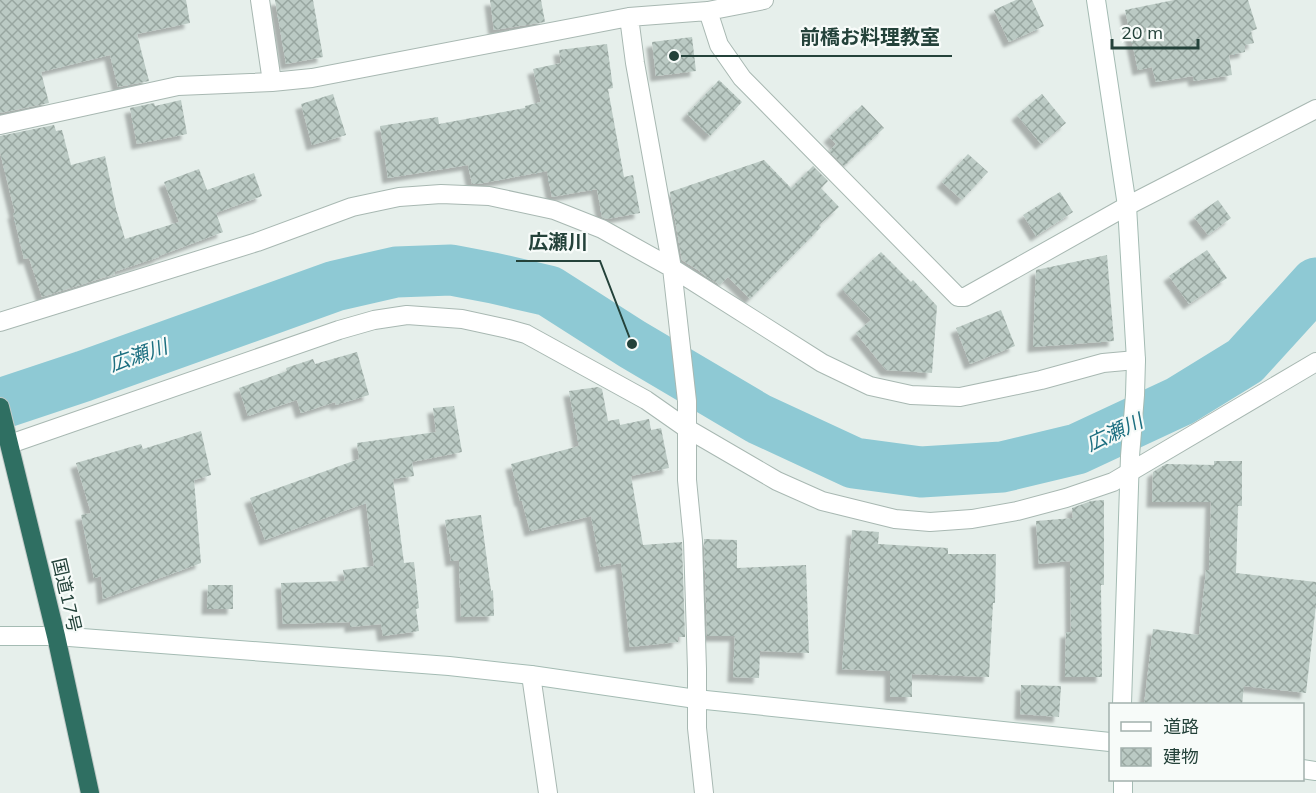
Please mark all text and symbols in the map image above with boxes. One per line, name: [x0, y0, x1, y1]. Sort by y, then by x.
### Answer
scale bar: [1112, 12, 1198, 50]
callout: 前橋お料理教室: [788, 18, 952, 56]
text: 20 m: [1121, 21, 1163, 44]
text: 前橋お料理教室: [800, 24, 940, 49]
callout: 広瀬川: [516, 223, 600, 261]
text: 広瀬川: [528, 229, 588, 254]
water label: 広瀬川: [106, 333, 172, 377]
water label: 広瀬川: [1082, 407, 1148, 456]
street label: 国道17号: [47, 556, 87, 634]
legend: [1109, 703, 1304, 781]
text: 道路: [1163, 715, 1199, 738]
text: 建物: [1163, 745, 1199, 768]

